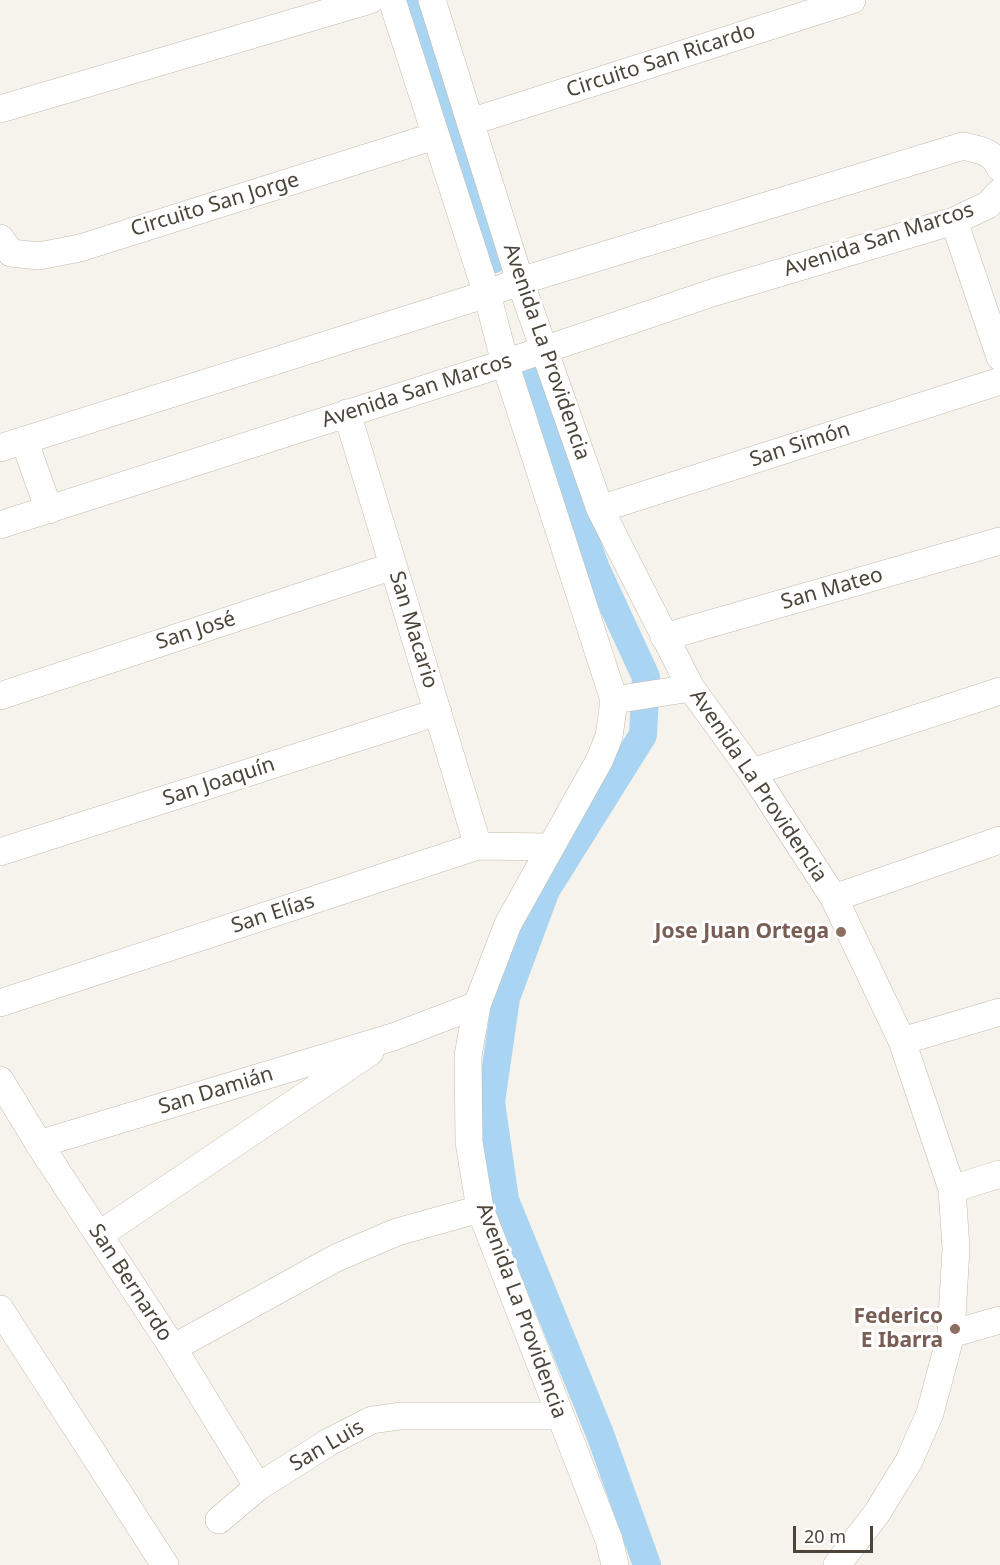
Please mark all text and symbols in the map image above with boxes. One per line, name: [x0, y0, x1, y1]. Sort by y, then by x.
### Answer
street label: Circuito San Ricardo: [563, 19, 759, 103]
street label: Circuito San Jorge: [128, 167, 302, 243]
street label: Avenida San Marcos: [781, 197, 977, 283]
street label: Avenida La Providencia: [497, 241, 595, 463]
street label: Avenida San Marcos: [319, 348, 515, 434]
street label: San Simón: [747, 417, 853, 473]
street label: San Mateo: [778, 562, 886, 616]
street label: San Macario: [383, 568, 443, 692]
street label: San José: [153, 606, 239, 656]
street label: Avenida La Providencia: [684, 685, 832, 887]
street label: San Joaquín: [160, 752, 278, 812]
street label: San Elías: [228, 889, 318, 939]
place label: Jose Juan Ortega: [655, 919, 829, 945]
marker: Jose Juan Ortega: [834, 925, 848, 939]
street label: San Damián: [156, 1062, 276, 1120]
street label: Avenida La Providencia: [470, 1200, 572, 1422]
street label: San Bernardo: [83, 1220, 177, 1346]
place label: Federico E Ibarra: [853, 1304, 943, 1354]
marker: Federico E Ibarra: [948, 1322, 962, 1336]
street label: San Luis: [286, 1415, 368, 1477]
scale bar: [796, 1514, 876, 1552]
text: 20 m: [804, 1524, 846, 1548]

